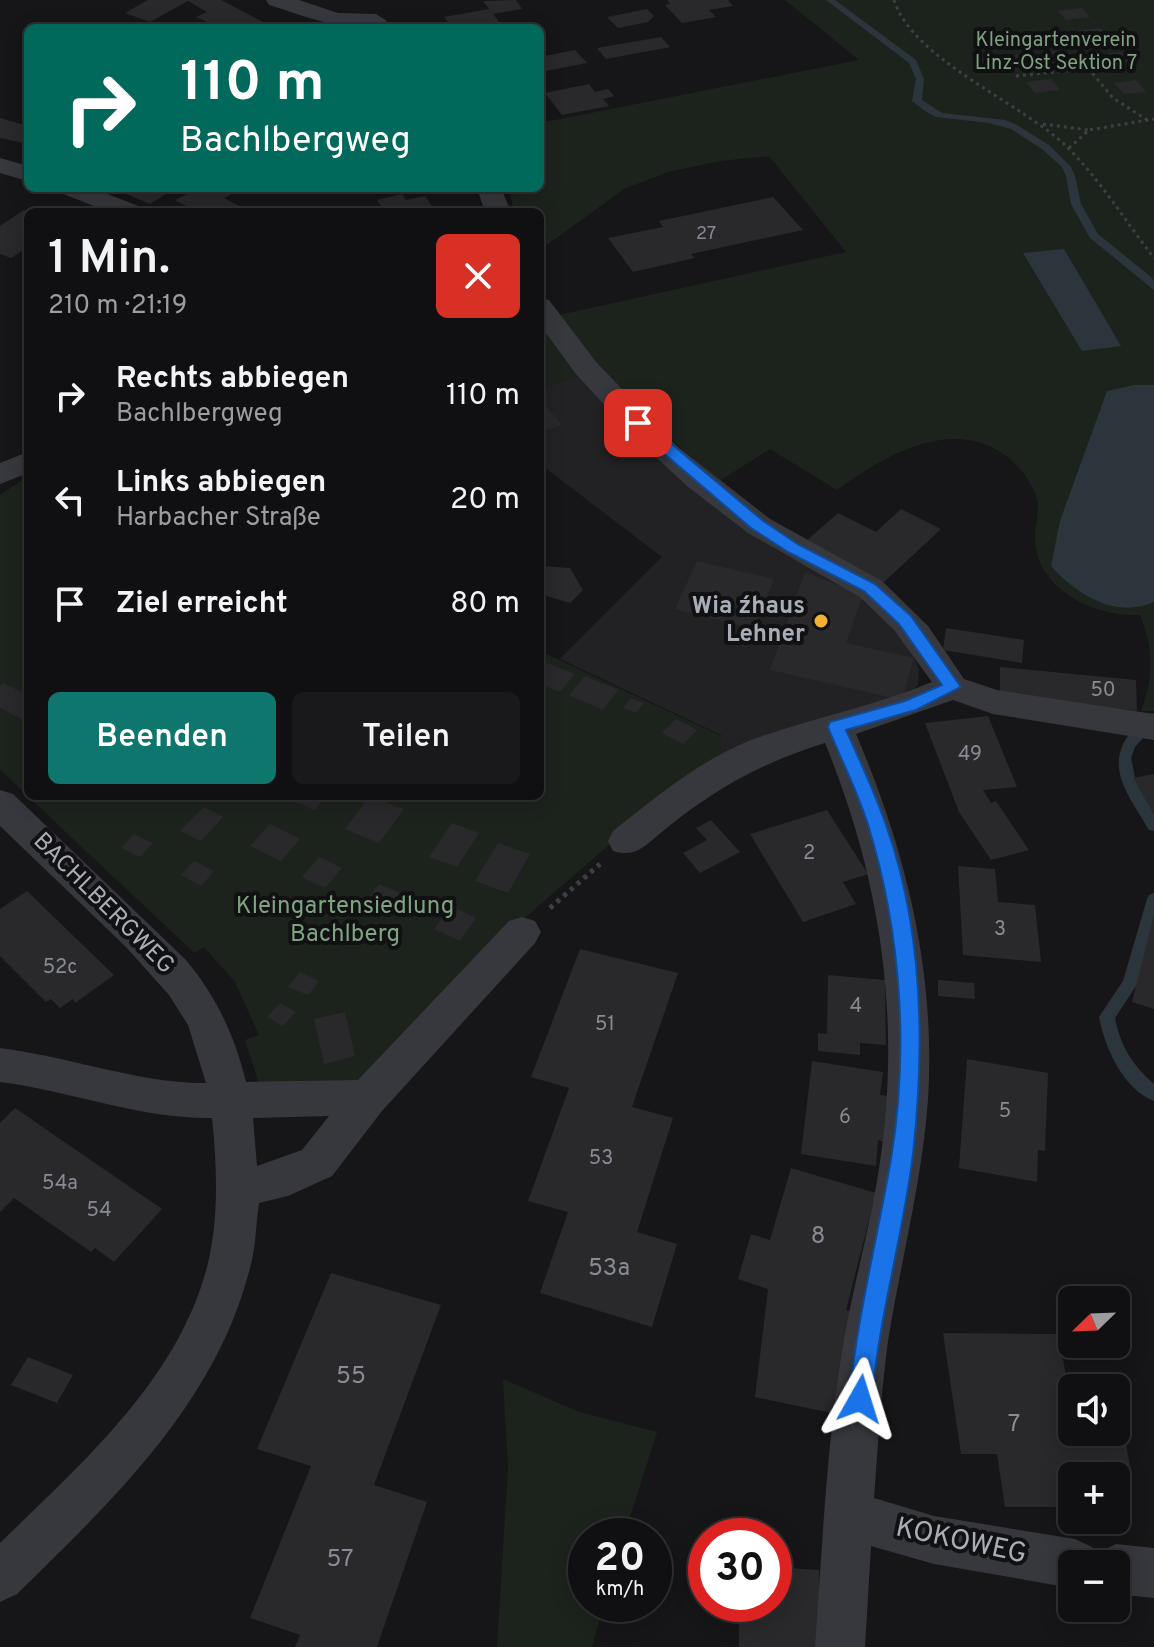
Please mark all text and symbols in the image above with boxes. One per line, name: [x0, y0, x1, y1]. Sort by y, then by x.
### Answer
park label: Kleingartenverein Linz-Ost Sektion 7: [975, 28, 1137, 77]
text: 110 m: [180, 50, 325, 120]
icon: right: [48, 56, 152, 160]
text: Bachlbergweg: [180, 119, 411, 165]
house number: 27: [696, 223, 716, 246]
text: 1 Min.: [48, 230, 170, 290]
button: close: [436, 234, 520, 318]
text: 210 m · 21:19: [48, 290, 187, 323]
text: Rechts abbiegen: [116, 361, 349, 398]
icon: right: [48, 374, 92, 418]
text: 110 m: [446, 378, 520, 415]
pin: [604, 389, 672, 457]
text: Bachlbergweg: [116, 398, 283, 431]
icon: arrive: [616, 401, 660, 445]
text: Links abbiegen: [116, 465, 326, 502]
icon: left: [48, 478, 92, 522]
text: 20 m: [450, 482, 520, 519]
text: Harbacher Straße: [116, 502, 321, 535]
icon: arrive: [48, 582, 92, 626]
text: Ziel erreicht: [116, 586, 288, 623]
text: 80 m: [450, 586, 520, 623]
place label: Wia z´haus Lehner: [692, 592, 805, 650]
marker: Wia z´haus Lehner: [812, 612, 830, 630]
house number: 50: [1090, 678, 1116, 704]
button: Beenden: [48, 692, 276, 784]
button: Teilen: [292, 692, 520, 784]
house number: 49: [958, 742, 982, 768]
street label: BACHLBERGWEG: [26, 827, 180, 981]
house number: 2: [803, 841, 815, 867]
park label: Kleingartensiedlung Bachlberg: [236, 892, 454, 950]
house number: 3: [994, 917, 1006, 943]
house number: 52c: [43, 955, 77, 981]
house number: 4: [850, 994, 862, 1020]
house number: 51: [595, 1012, 615, 1038]
house number: 5: [999, 1099, 1011, 1125]
house number: 6: [839, 1105, 851, 1131]
house number: 53: [589, 1146, 613, 1172]
house number: 54a: [42, 1171, 78, 1197]
house number: 54: [86, 1198, 112, 1224]
house number: 8: [811, 1222, 825, 1252]
house number: 53a: [588, 1254, 630, 1284]
north arrow: [1058, 1286, 1130, 1358]
map controls: [1058, 1286, 1130, 1622]
position arrow: [818, 1357, 902, 1441]
house number: 55: [336, 1362, 366, 1392]
button: sound: [1058, 1374, 1130, 1446]
house number: 7: [1008, 1410, 1020, 1440]
button: +: [1058, 1462, 1130, 1534]
street label: KOKOWEG: [892, 1511, 1030, 1573]
speed limit sign: 30: [688, 1518, 792, 1622]
text: 20: [595, 1535, 645, 1585]
house number: 57: [326, 1545, 354, 1575]
button: −: [1058, 1550, 1130, 1622]
text: km/h: [596, 1577, 644, 1603]

